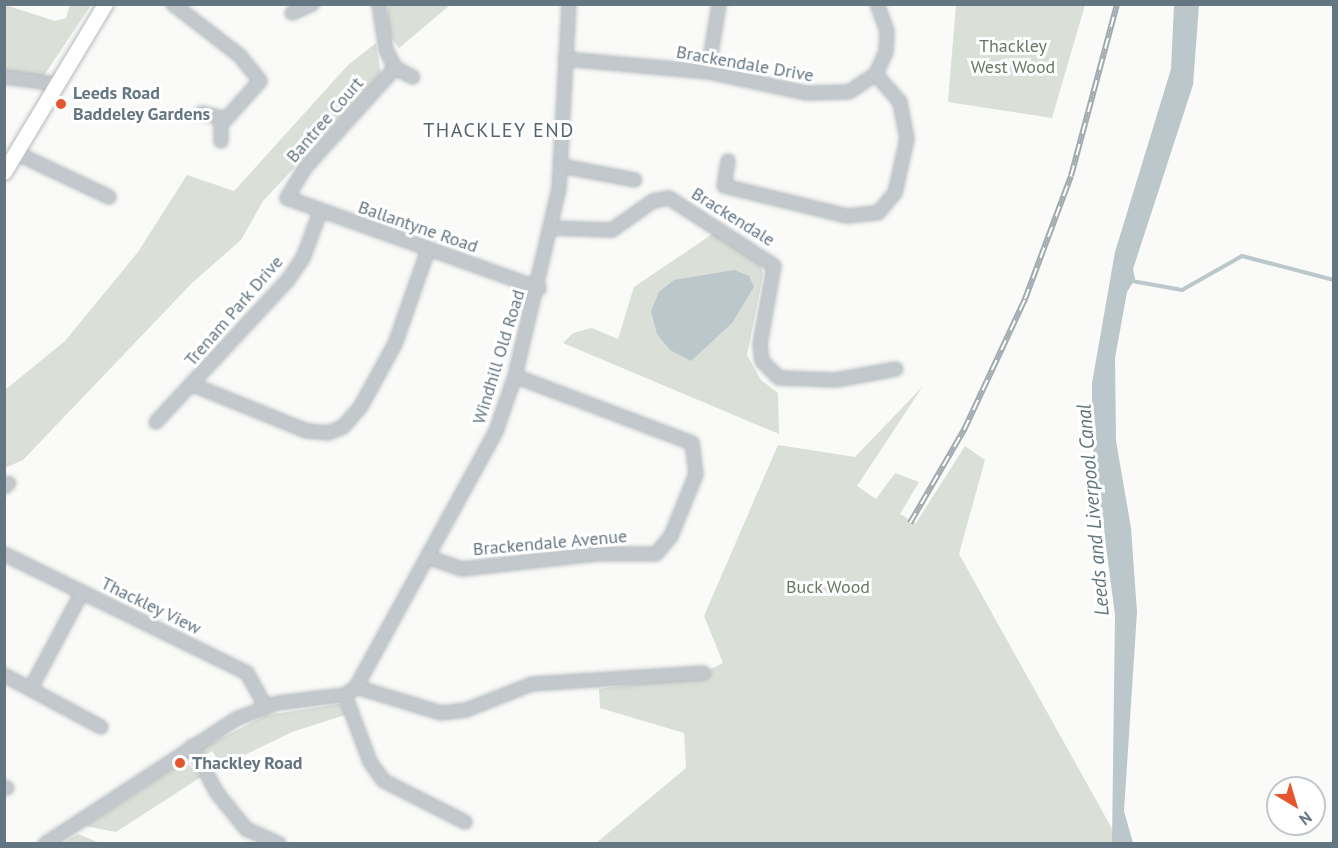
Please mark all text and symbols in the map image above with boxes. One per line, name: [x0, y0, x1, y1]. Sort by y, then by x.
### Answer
park label: Thackley West Wood: [971, 36, 1055, 78]
street label: Brackendale Drive: [675, 41, 815, 87]
street label: Bantree Court: [282, 73, 368, 167]
place label: Leeds Road Baddeley Gardens: [73, 83, 211, 125]
marker: Leeds Road Baddeley Gardens: [54, 97, 68, 111]
district label: THACKLEY END: [423, 118, 575, 142]
street label: Brackendale: [687, 183, 779, 251]
street label: Ballantyne Road: [355, 196, 481, 258]
street label: Trenam Park Drive: [180, 251, 288, 371]
street label: Windhill Old Road: [468, 287, 530, 427]
water label: Leeds and Liverpool Canal: [1072, 403, 1114, 617]
street label: Brackendale Avenue: [472, 525, 628, 561]
street label: Thackley View: [97, 572, 205, 640]
park label: Buck Wood: [786, 576, 870, 598]
place label: Thackley Road: [192, 752, 303, 774]
marker: Thackley Road: [173, 756, 187, 770]
north arrow: [1266, 776, 1326, 836]
text: N: [1296, 807, 1316, 830]

